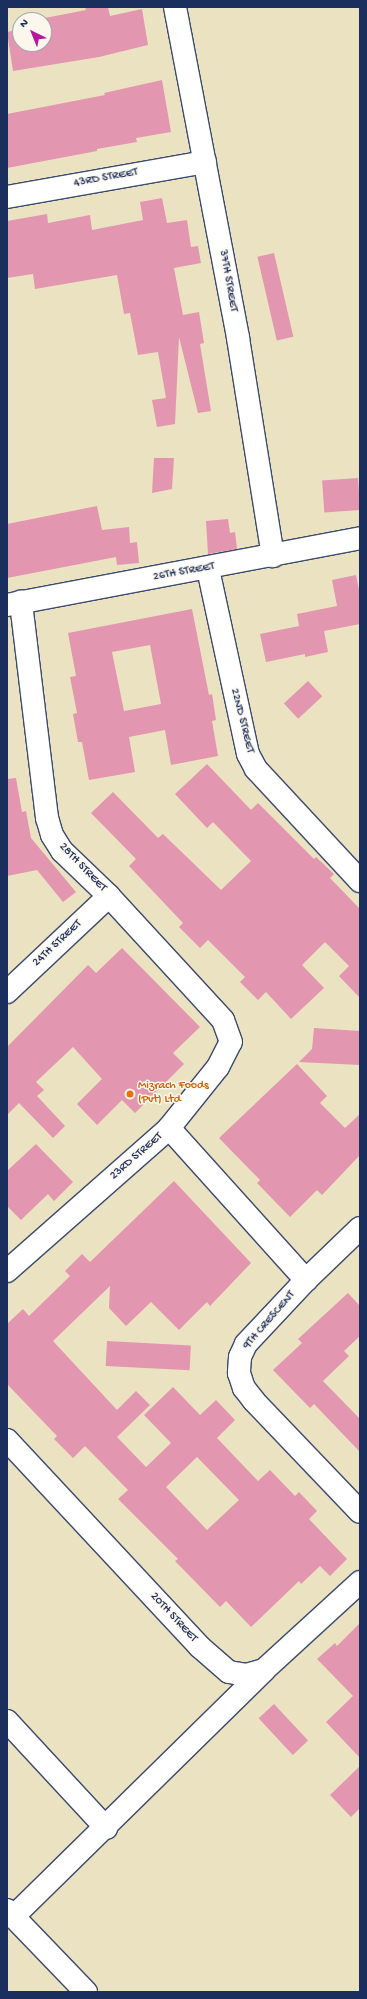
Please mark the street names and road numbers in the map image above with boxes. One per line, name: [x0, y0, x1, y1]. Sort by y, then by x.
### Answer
street label: 43RD STREET: [73, 166, 139, 192]
street label: 37TH STREET: [214, 249, 240, 313]
street label: 26TH STREET: [152, 560, 216, 586]
street label: 22ND STREET: [226, 687, 256, 755]
street label: 28TH STREET: [55, 840, 109, 896]
street label: 24TH STREET: [30, 918, 86, 970]
street label: 23RD STREET: [108, 1130, 166, 1184]
street label: 9TH CRESCENT: [241, 1289, 299, 1353]
street label: 20TH STREET: [146, 1590, 200, 1646]

